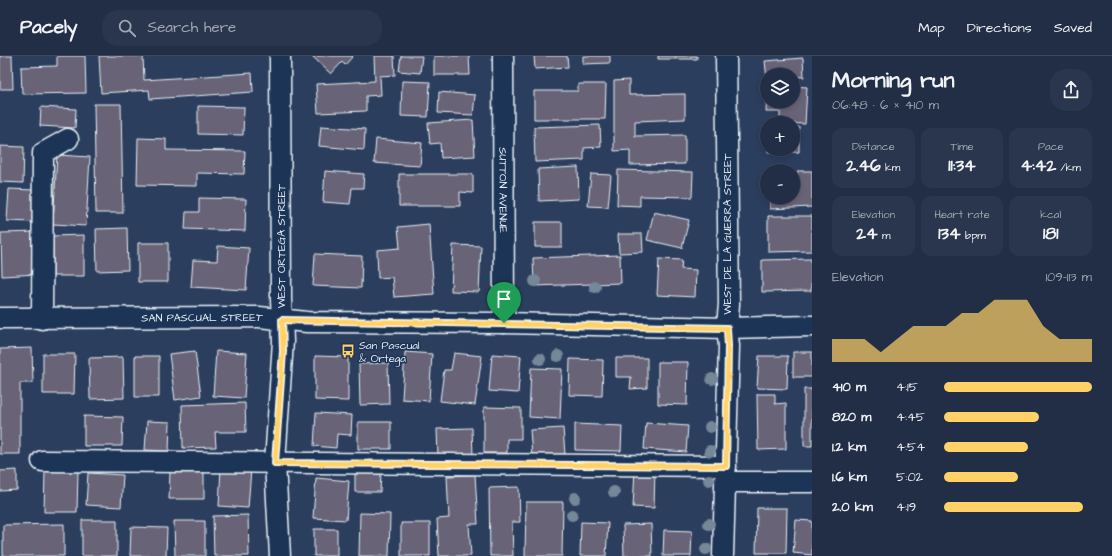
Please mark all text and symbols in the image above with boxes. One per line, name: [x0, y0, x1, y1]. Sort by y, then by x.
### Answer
search box: [102, 10, 382, 46]
text: Pacely: [20, 14, 78, 41]
icon: search: [116, 17, 138, 39]
text: Search here: [148, 17, 236, 38]
text: Map: [918, 18, 945, 38]
text: Directions: [967, 18, 1032, 38]
text: Saved: [1054, 18, 1092, 38]
text: Morning run: [832, 65, 955, 96]
map controls: [760, 68, 800, 204]
button: layers: [760, 68, 800, 108]
button: share: [1050, 69, 1092, 111]
text: 06:48 · 6 × 410 m: [832, 96, 939, 114]
button: +: [760, 116, 800, 156]
text: Distance: [852, 139, 895, 154]
text: Time: [950, 139, 974, 154]
text: Pace: [1038, 139, 1063, 154]
street label: SUTTON AVENUE: [495, 147, 511, 233]
street label: WEST DE LA GUERRA STREET: [720, 153, 735, 315]
text: 2.46: [846, 154, 881, 178]
text: 11:34: [948, 154, 976, 178]
text: 4:42: [1020, 154, 1056, 178]
text: km: [881, 160, 900, 175]
text: /km: [1056, 160, 1081, 175]
button: −: [760, 164, 800, 204]
street label: WEST ORTEGA STREET: [274, 184, 289, 308]
text: Elevation: [852, 207, 895, 222]
text: Heart rate: [934, 207, 990, 222]
text: kcal: [1040, 207, 1061, 222]
text: 24: [856, 222, 878, 246]
text: 134: [938, 222, 961, 246]
text: 181: [1043, 222, 1058, 246]
text: m: [878, 228, 890, 243]
text: bpm: [961, 228, 986, 243]
text: Elevation: [832, 268, 883, 286]
text: 109–113 m: [1045, 268, 1092, 286]
pin: [487, 282, 521, 323]
icon: arrive: [493, 288, 515, 310]
street label: SAN PASCUAL STREET: [141, 310, 263, 325]
place label: San Pascual & Ortega: [359, 338, 420, 367]
bus stop icon: San Pascual & Ortega: [340, 343, 356, 359]
text: 410 m: [832, 378, 866, 396]
text: 4:15: [896, 378, 918, 396]
text: 820 m: [832, 408, 871, 426]
text: 4:45: [896, 408, 925, 426]
text: 1.2 km: [832, 438, 866, 456]
text: 4:54: [896, 438, 925, 456]
text: 1.6 km: [832, 468, 867, 486]
text: 5:02: [896, 468, 923, 486]
text: 2.0 km: [832, 498, 873, 516]
text: 4:19: [896, 498, 916, 516]

